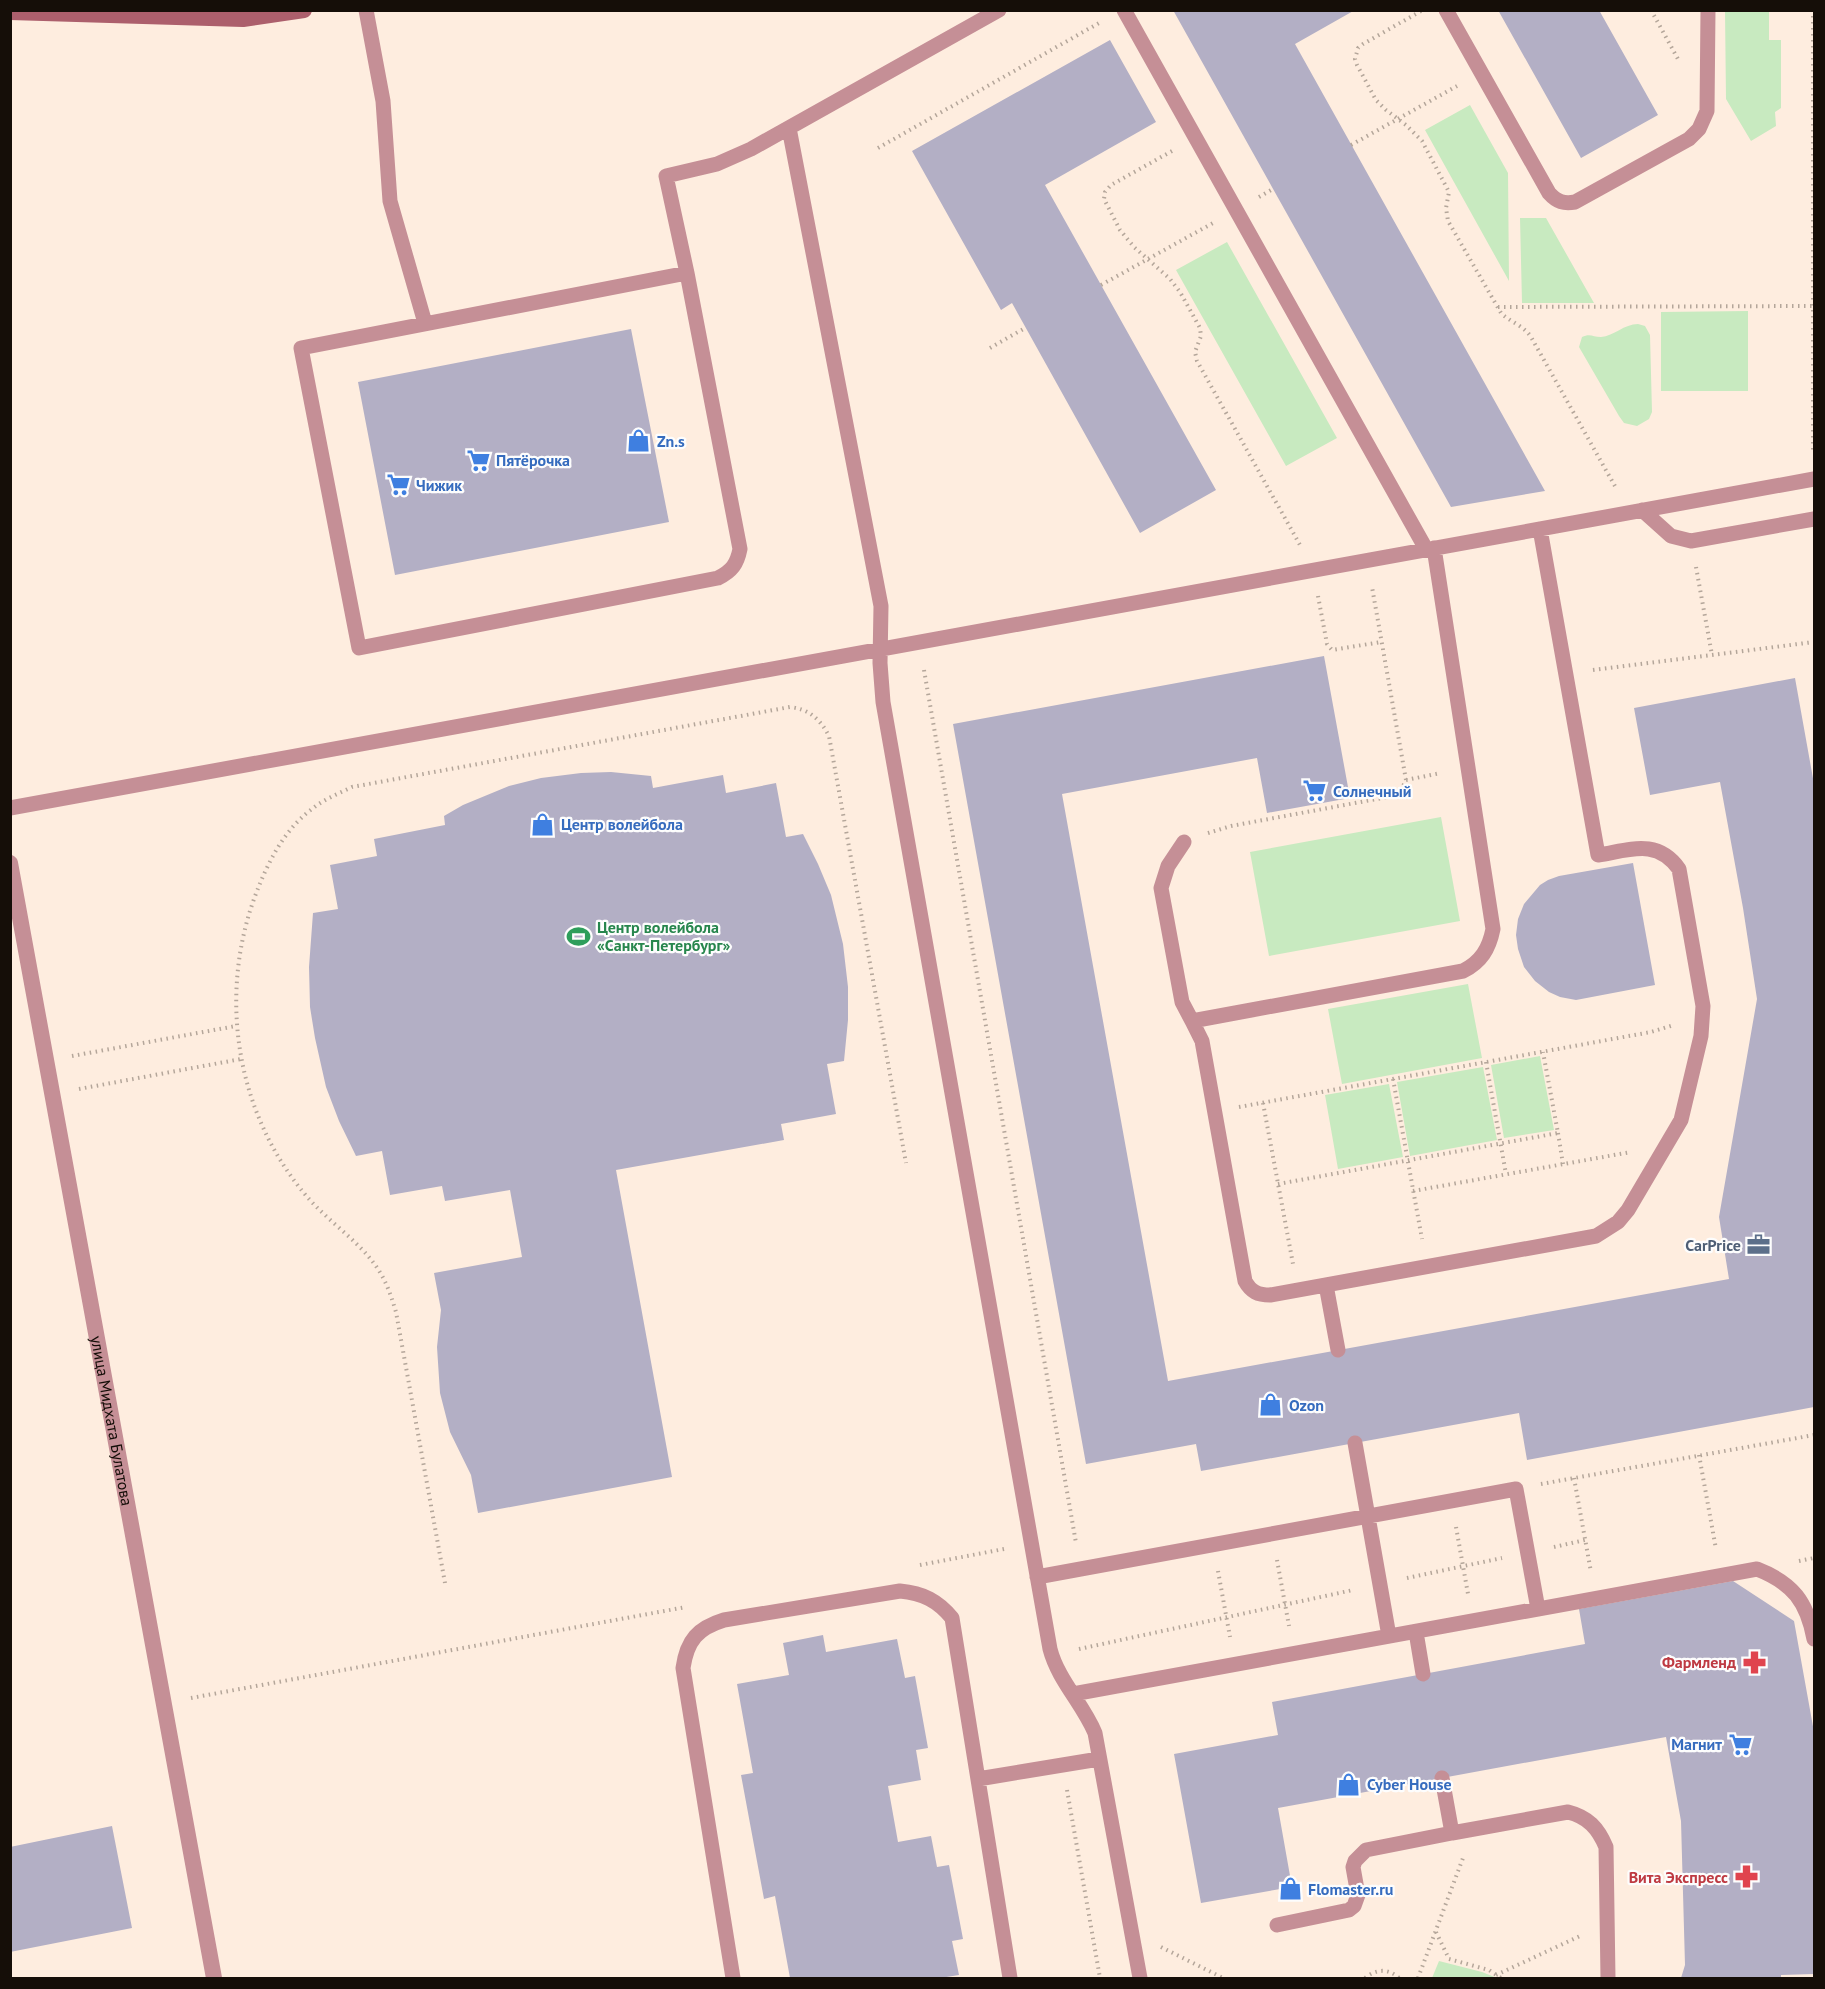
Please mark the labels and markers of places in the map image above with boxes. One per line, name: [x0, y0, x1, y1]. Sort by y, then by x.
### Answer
shop icon: Zn.s: [626, 428, 652, 454]
place label: Zn.s: [657, 431, 685, 451]
supermarket icon: Пятёрочка: [465, 447, 491, 473]
place label: Пятёрочка: [496, 450, 570, 470]
supermarket icon: Чижик: [385, 472, 411, 498]
place label: Чижик: [416, 475, 462, 495]
supermarket icon: Солнечный: [1302, 778, 1328, 804]
place label: Солнечный: [1333, 781, 1412, 801]
shop icon: Центр волейбола: [530, 811, 556, 837]
place label: Центр волейбола: [561, 814, 683, 834]
place label: Центр волейбола «Санкт-Петербург»: [597, 917, 731, 955]
sports icon: Центр волейбола «Санкт-Петербург»: [566, 923, 592, 949]
office icon: CarPrice: [1746, 1232, 1772, 1258]
place label: CarPrice: [1685, 1235, 1741, 1255]
shop icon: Ozon: [1258, 1392, 1284, 1418]
place label: Ozon: [1289, 1395, 1324, 1415]
pharmacy icon: Фармленд: [1741, 1649, 1767, 1675]
place label: Фармленд: [1662, 1652, 1736, 1672]
supermarket icon: Магнит: [1727, 1731, 1753, 1757]
place label: Магнит: [1671, 1734, 1722, 1754]
shop icon: Cyber House: [1336, 1771, 1362, 1797]
place label: Cyber House: [1367, 1774, 1452, 1794]
pharmacy icon: Вита Экспресс: [1733, 1864, 1759, 1890]
place label: Вита Экспресс: [1629, 1867, 1728, 1887]
shop icon: Flomaster.ru: [1277, 1876, 1303, 1902]
place label: Flomaster.ru: [1308, 1879, 1393, 1899]

